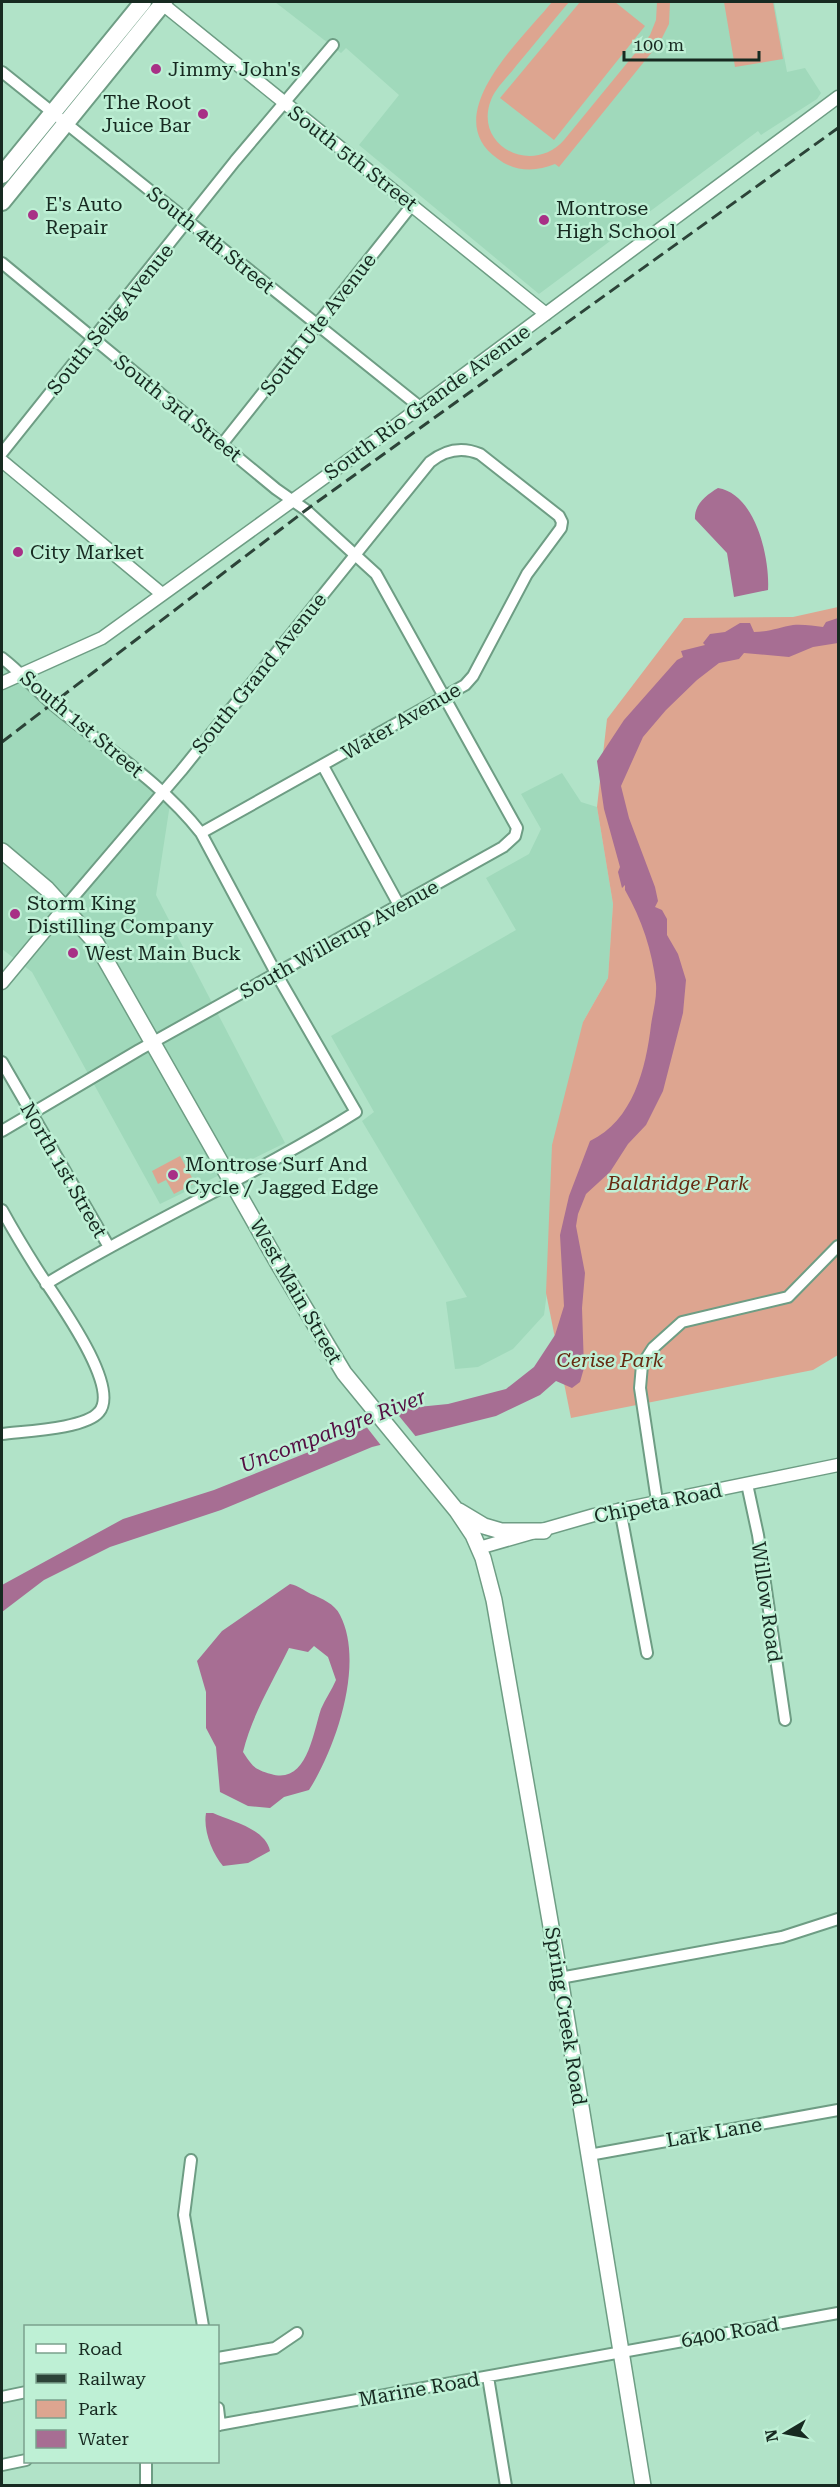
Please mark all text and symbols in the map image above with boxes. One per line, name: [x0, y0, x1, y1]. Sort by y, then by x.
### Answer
scale bar: [624, 24, 759, 62]
text: 100 m: [633, 34, 684, 55]
place label: Jimmy John's: [168, 57, 301, 81]
marker: Jimmy John's: [149, 62, 163, 76]
place label: The Root Juice Bar: [102, 90, 192, 137]
street label: South 5th Street: [284, 100, 423, 216]
marker: The Root Juice Bar: [196, 107, 210, 121]
street label: South 4th Street: [142, 181, 280, 299]
place label: E's Auto Repair: [45, 192, 122, 239]
place label: Montrose High School: [556, 196, 676, 243]
marker: E's Auto Repair: [26, 208, 40, 222]
marker: Montrose High School: [537, 213, 551, 227]
street label: South Selig Avenue: [42, 239, 178, 399]
street label: South Ute Avenue: [255, 248, 381, 400]
street label: South Rio Grande Avenue: [319, 319, 535, 485]
street label: South 3rd Street: [109, 349, 247, 467]
place label: City Market: [30, 540, 144, 564]
marker: City Market: [11, 545, 25, 559]
street label: South Grand Avenue: [187, 588, 331, 758]
street label: South 1st Street: [15, 665, 149, 783]
street label: Water Avenue: [337, 677, 465, 765]
street label: South Willerup Avenue: [235, 874, 443, 1004]
place label: Storm King Distilling Company: [27, 891, 214, 938]
marker: Storm King Distilling Company: [8, 907, 22, 921]
place label: West Main Buck: [85, 941, 241, 965]
marker: West Main Buck: [66, 946, 80, 960]
street label: North 1st Street: [15, 1098, 113, 1243]
place label: Montrose Surf And Cycle / Jagged Edge: [185, 1152, 378, 1199]
marker: Montrose Surf And Cycle / Jagged Edge: [166, 1168, 180, 1182]
park label: Baldridge Park: [606, 1171, 749, 1195]
street label: West Main Street: [245, 1214, 348, 1368]
park label: Cerise Park: [557, 1348, 664, 1372]
water label: Uncompahgre River: [237, 1384, 430, 1478]
street label: Chipeta Road: [592, 1478, 724, 1528]
street label: Willow Road: [747, 1540, 787, 1664]
street label: Spring Creek Road: [540, 1925, 592, 2107]
street label: Lark Lane: [664, 2112, 764, 2152]
street label: 6400 Road: [679, 2312, 781, 2352]
legend: [24, 2325, 219, 2463]
text: Road: [78, 2338, 123, 2359]
street label: Marine Road: [357, 2367, 482, 2411]
text: Railway: [78, 2368, 146, 2389]
text: Park: [78, 2398, 118, 2419]
north arrow: [756, 2403, 816, 2463]
text: Water: [78, 2428, 129, 2449]
text: N: [761, 2428, 782, 2443]

